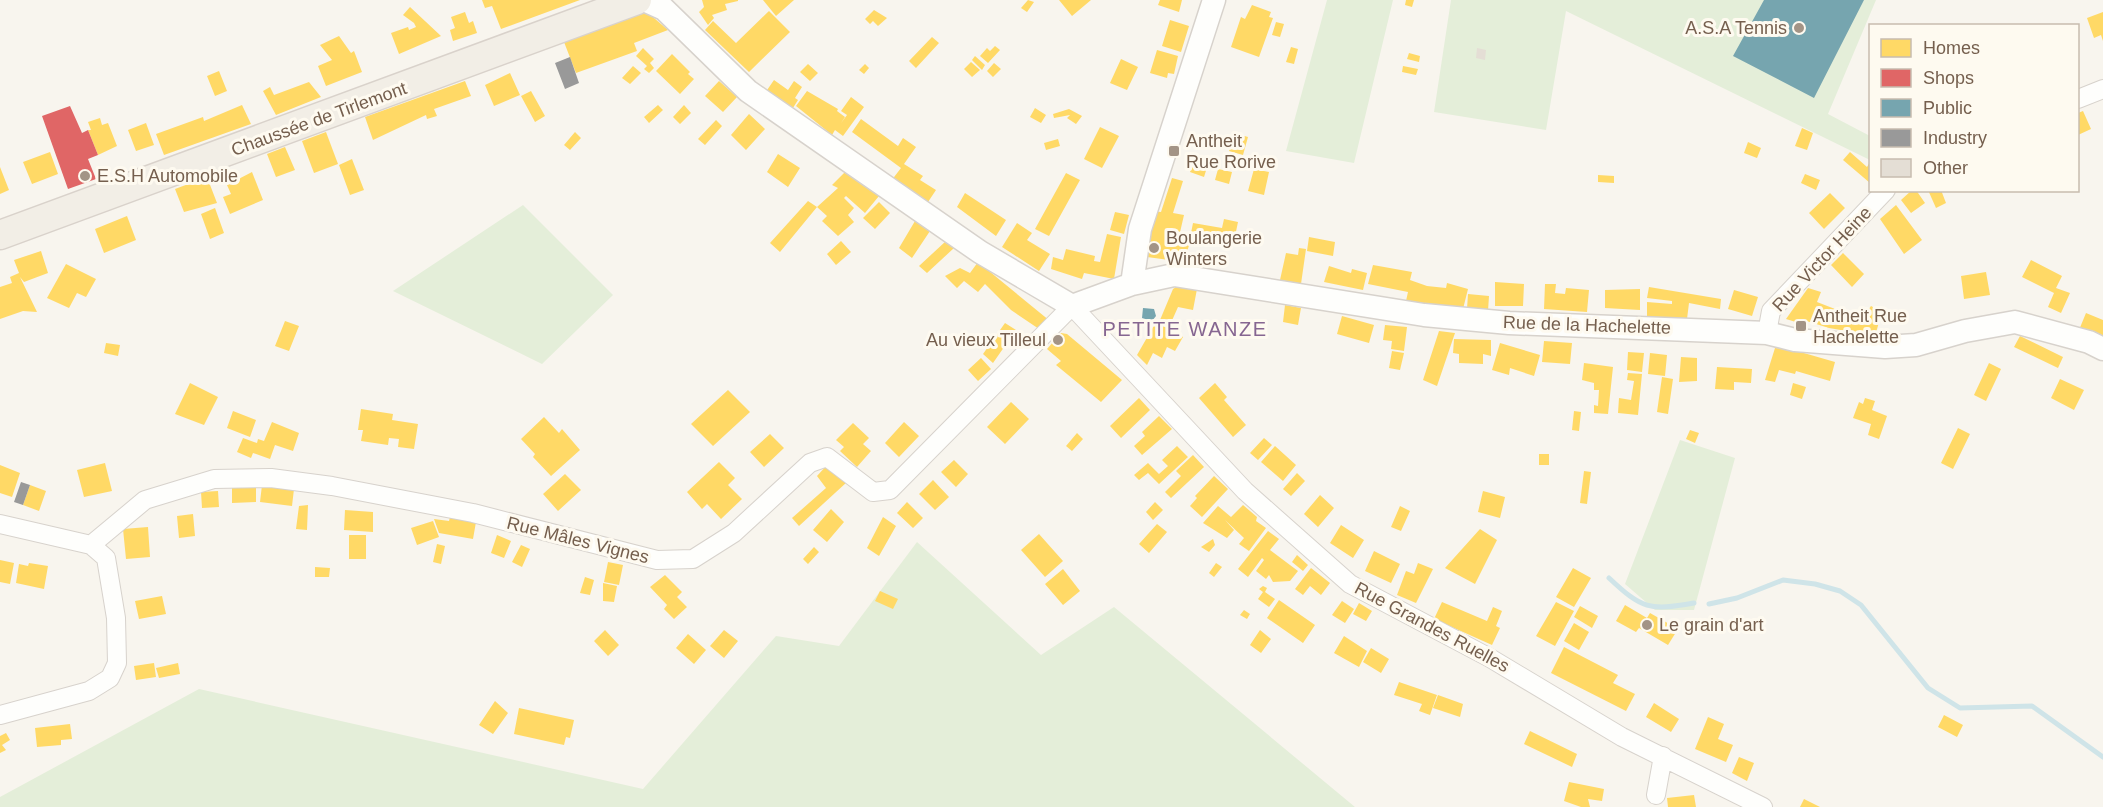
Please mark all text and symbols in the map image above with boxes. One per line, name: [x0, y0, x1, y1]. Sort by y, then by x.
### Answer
place label: A.S.A Tennis: [1685, 18, 1787, 38]
marker: A.S.A Tennis: [1792, 21, 1806, 35]
legend: [1869, 24, 2079, 192]
text: Homes: [1923, 38, 1980, 58]
text: Shops: [1923, 68, 1974, 88]
street label: Chaussée de Tirlemont: [229, 78, 409, 160]
text: Public: [1923, 98, 1972, 118]
text: Industry: [1923, 128, 1987, 148]
place label: Antheit Rue Rorive: [1186, 131, 1276, 172]
marker: Antheit Rue Rorive: [1167, 144, 1181, 158]
text: Other: [1923, 158, 1968, 178]
place label: E.S.H Automobile: [97, 166, 238, 186]
marker: E.S.H Automobile: [78, 169, 92, 183]
street label: Rue Victor Heine: [1768, 203, 1876, 315]
place label: Boulangerie Winters: [1166, 228, 1262, 269]
marker: Boulangerie Winters: [1147, 241, 1161, 255]
place label: Antheit Rue Hachelette: [1813, 306, 1907, 347]
street label: Rue de la Hachelette: [1503, 312, 1671, 338]
district label: PETITE WANZE: [1102, 318, 1268, 340]
marker: Antheit Rue Hachelette: [1794, 319, 1808, 333]
place label: Au vieux Tilleul: [926, 330, 1046, 350]
marker: Au vieux Tilleul: [1051, 333, 1065, 347]
street label: Rue Mâles Vignes: [505, 513, 651, 567]
street label: Rue Grandes Ruelles: [1351, 578, 1513, 676]
place label: Le grain d'art: [1659, 615, 1764, 635]
marker: Le grain d'art: [1640, 618, 1654, 632]

